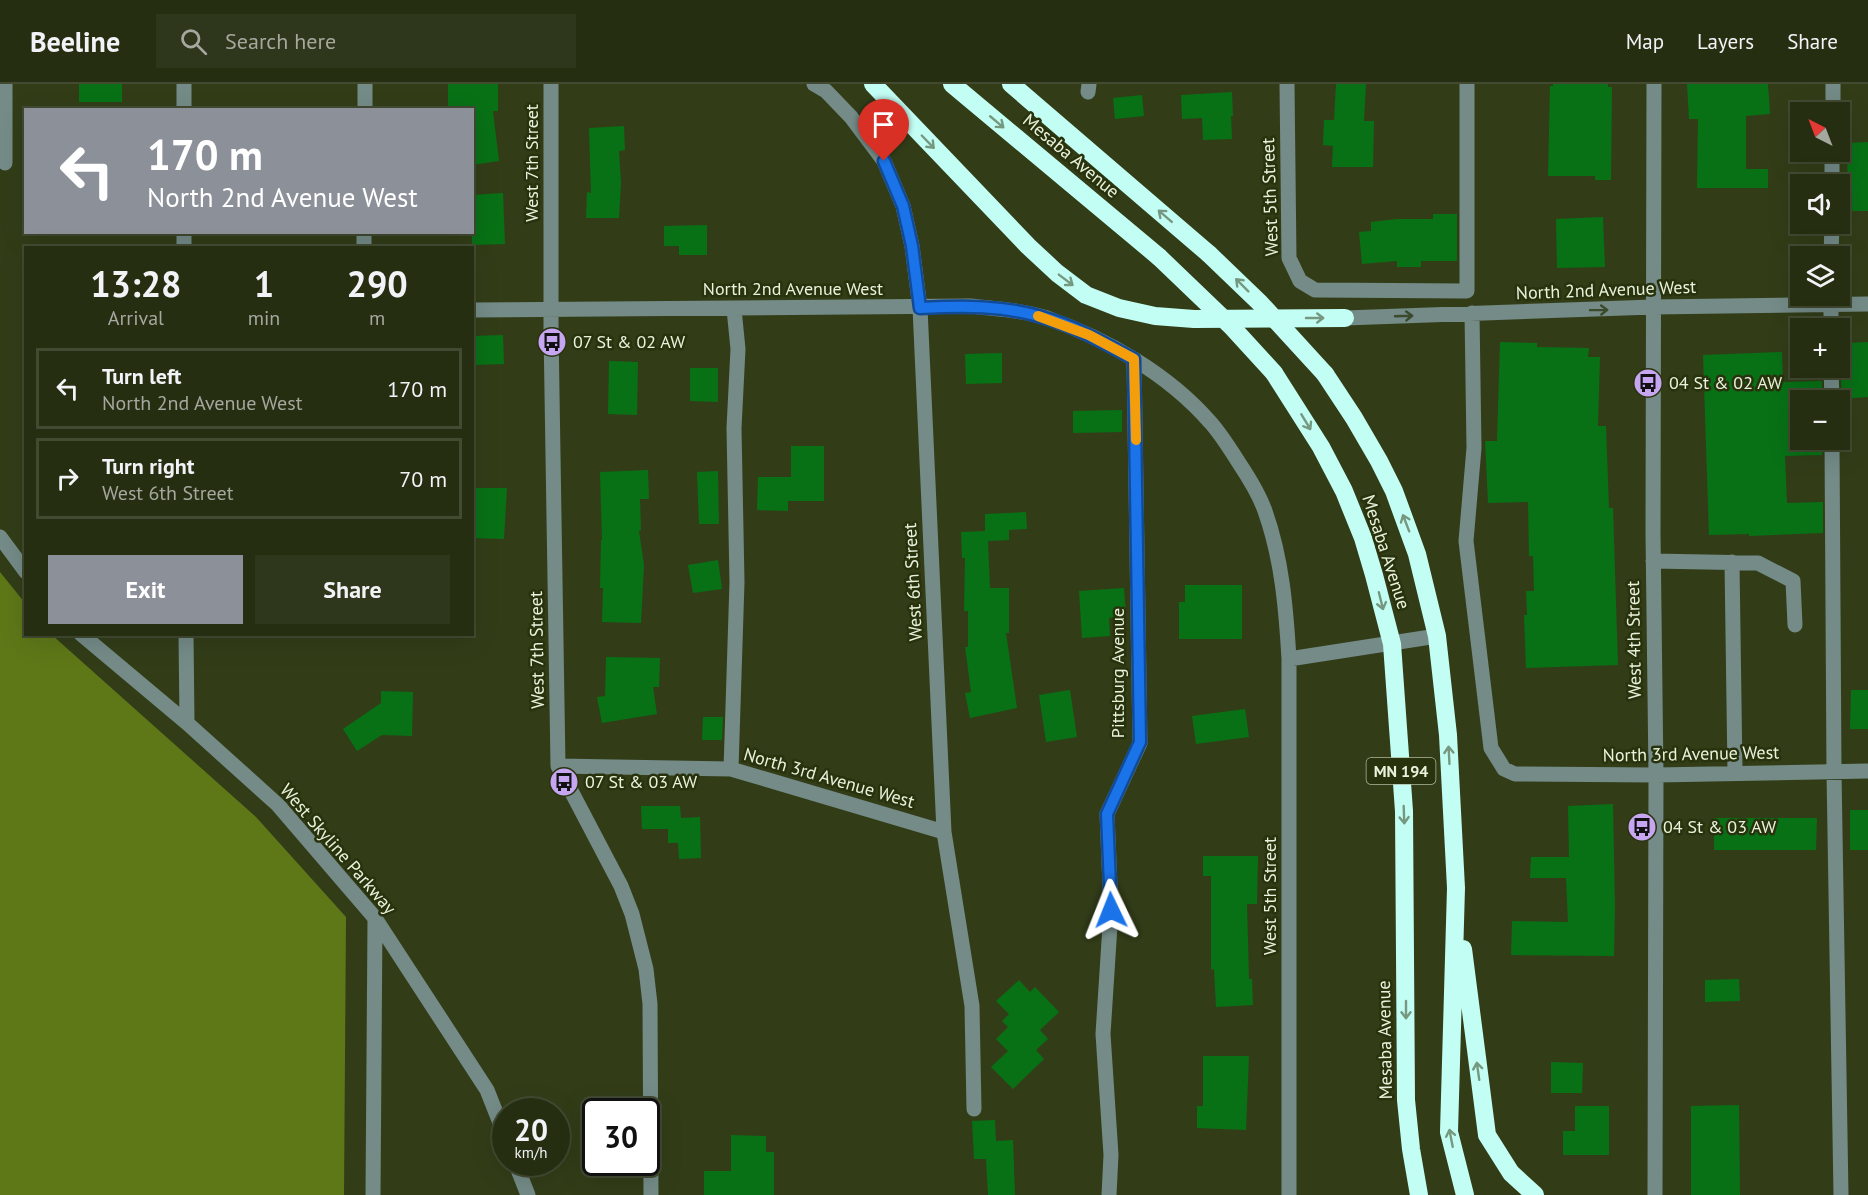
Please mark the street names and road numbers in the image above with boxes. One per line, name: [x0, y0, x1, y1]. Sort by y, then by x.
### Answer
street label: West 7th Street: [520, 104, 543, 222]
street label: Mesaba Avenue: [1018, 109, 1124, 203]
street label: West 5th Street: [1256, 137, 1283, 257]
street label: North 2nd Avenue West: [1515, 275, 1697, 304]
street label: North 2nd Avenue West: [703, 277, 883, 300]
street label: Mesaba Avenue: [1357, 492, 1416, 612]
street label: West 6th Street: [898, 522, 927, 642]
street label: West 4th Street: [1621, 581, 1646, 699]
street label: West 7th Street: [524, 591, 549, 709]
street label: Pittsburg Avenue: [1106, 608, 1129, 738]
street label: North 3rd Avenue West: [1602, 740, 1780, 767]
street label: North 3rd Avenue West: [741, 742, 917, 813]
road number: MN 194: [1366, 758, 1436, 784]
street label: West Skyline Parkway: [275, 779, 402, 919]
street label: West 5th Street: [1258, 837, 1281, 955]
street label: Mesaba Avenue: [1372, 980, 1397, 1100]

